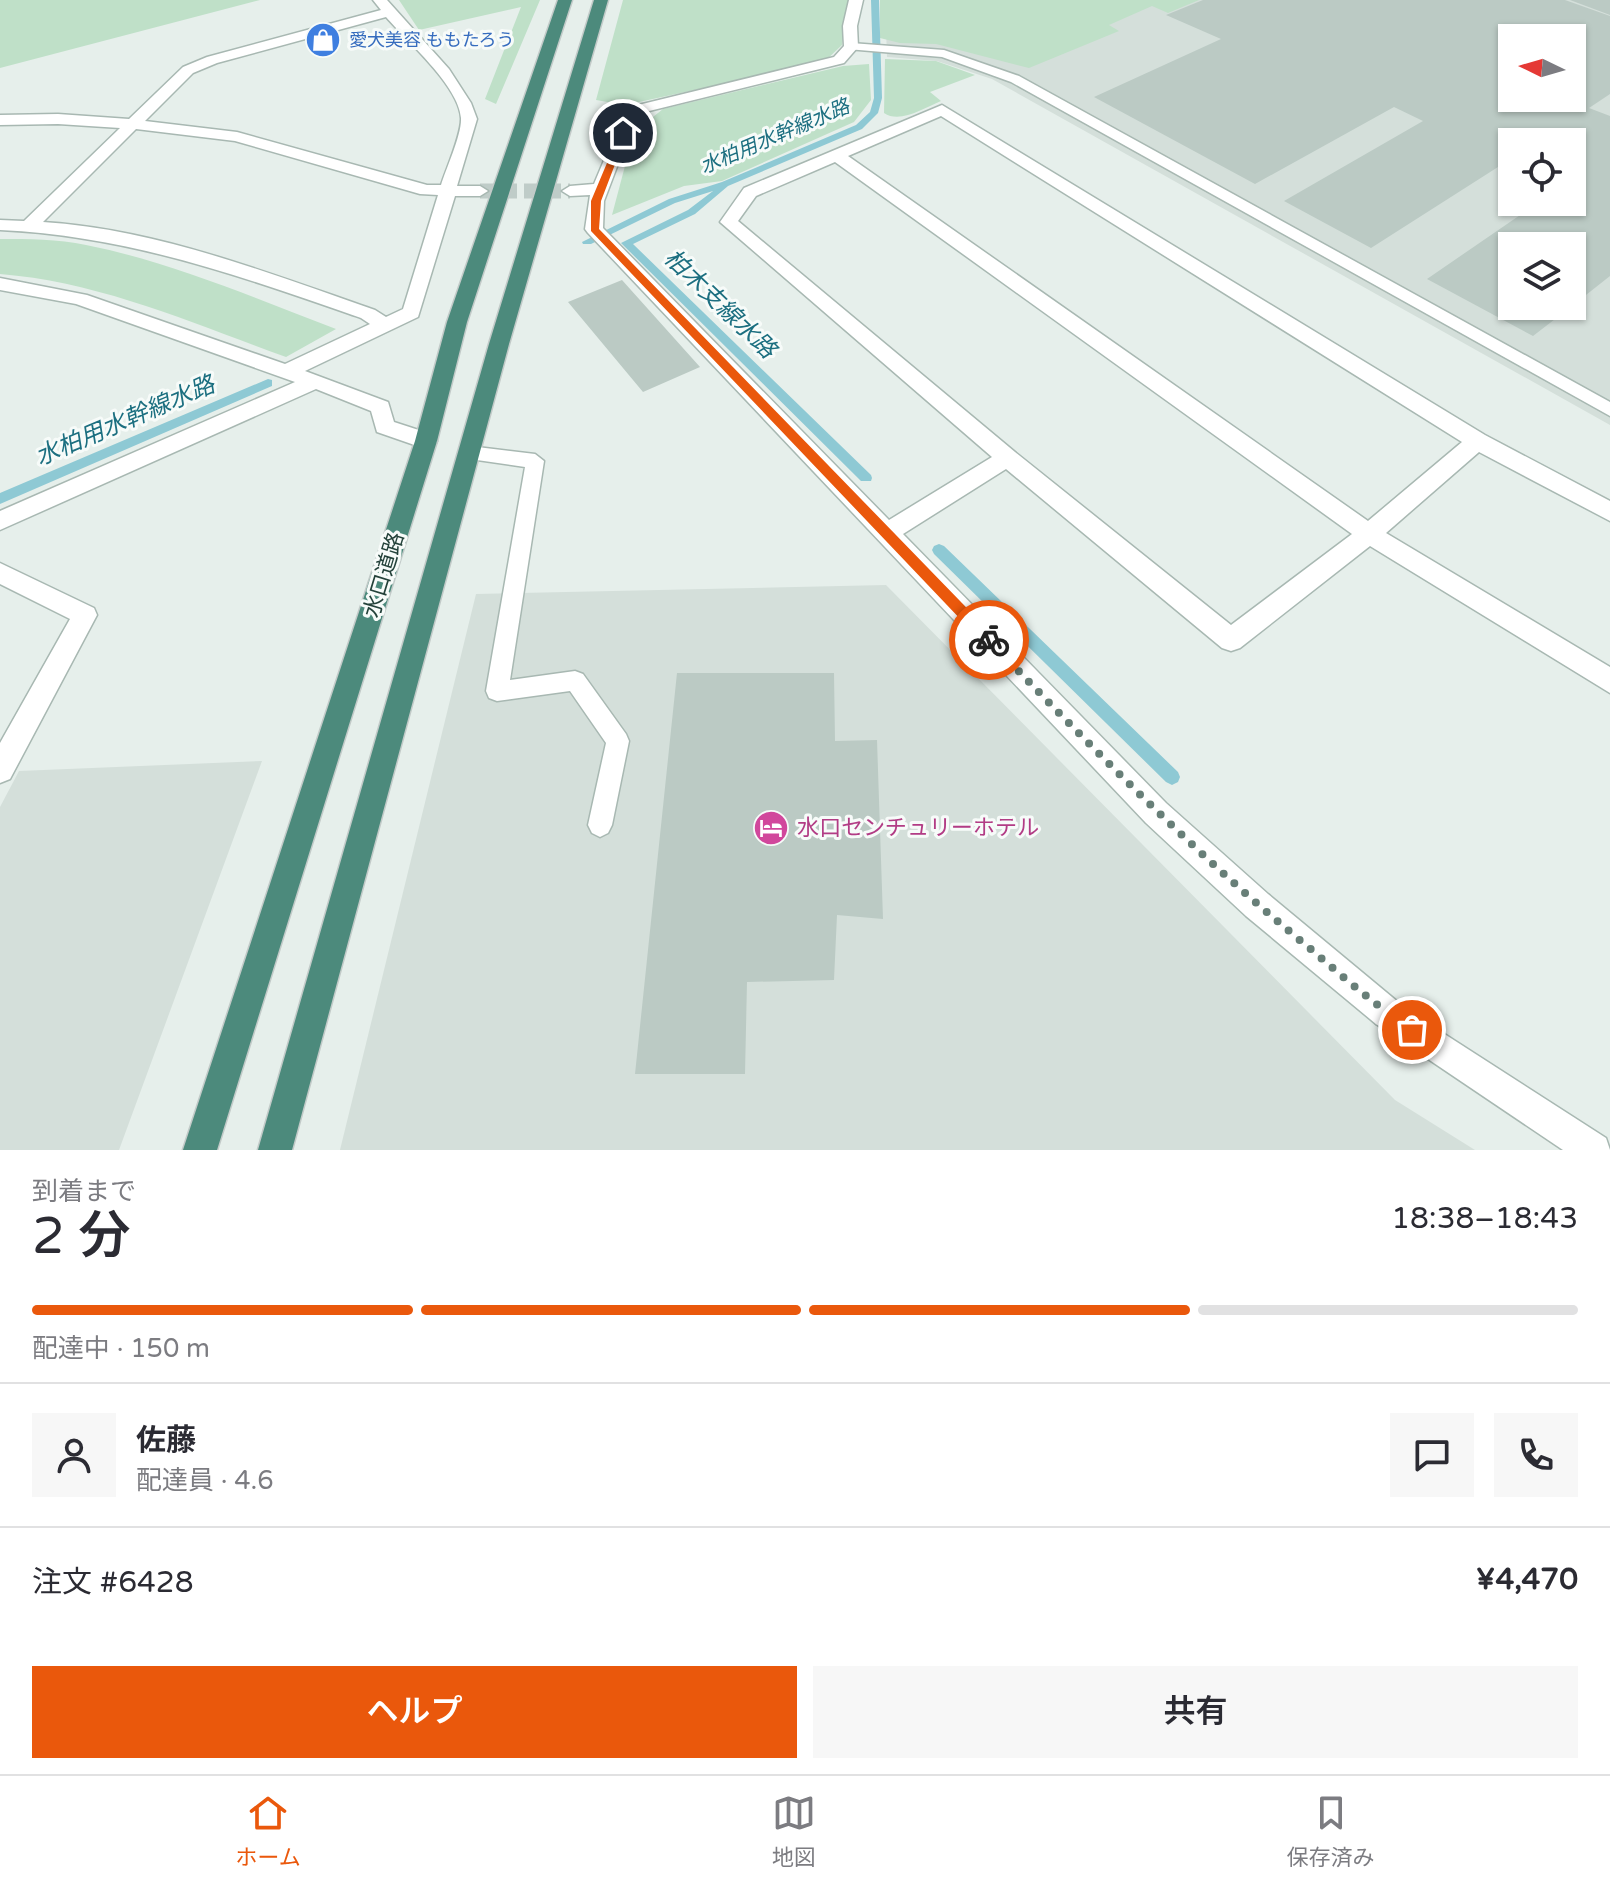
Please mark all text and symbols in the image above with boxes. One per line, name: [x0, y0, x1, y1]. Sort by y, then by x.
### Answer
shop icon: 愛犬美容 ももたろう: [304, 21, 342, 59]
north arrow: [1498, 24, 1586, 112]
map controls: [1498, 24, 1586, 320]
place label: 愛犬美容 ももたろう: [349, 29, 515, 51]
water label: 水柏用水幹線水路: [697, 94, 855, 179]
pin: [589, 99, 657, 167]
icon: home: [601, 111, 645, 155]
button: locate: [1498, 128, 1586, 216]
button: layers: [1498, 232, 1586, 320]
water label: 柏木支線水路: [658, 244, 783, 366]
water label: 水柏用水幹線水路: [31, 369, 221, 472]
street label: 水口道路: [359, 529, 409, 621]
courier: [949, 600, 1029, 680]
icon: bike: [967, 618, 1011, 662]
hotel icon: 水口センチュリーホテル: [752, 809, 790, 847]
place label: 水口センチュリーホテル: [797, 815, 1039, 841]
pin: [1378, 996, 1446, 1064]
icon: bag: [1390, 1008, 1434, 1052]
text: 到着まで: [32, 1176, 136, 1207]
text: 18:38–18:43: [1391, 1200, 1578, 1237]
text: 2 分: [32, 1205, 130, 1268]
text: 配達中 · 150 m: [32, 1333, 210, 1364]
button: person: [32, 1413, 116, 1497]
button: chat: [1390, 1413, 1474, 1497]
button: phone: [1494, 1413, 1578, 1497]
text: 佐藤: [136, 1422, 196, 1459]
text: 配達員 · 4.6: [136, 1465, 274, 1496]
text: ¥4,470: [1476, 1561, 1578, 1598]
text: 注文 #6428: [32, 1564, 194, 1601]
button: ヘルプ: [32, 1666, 797, 1758]
button: 共有: [813, 1666, 1578, 1758]
tab: ホーム: [235, 1791, 301, 1871]
tab: 地図: [772, 1791, 816, 1871]
tab: 保存済み: [1287, 1791, 1375, 1871]

